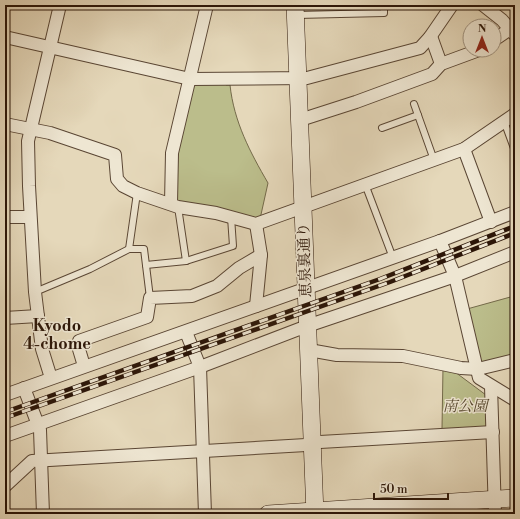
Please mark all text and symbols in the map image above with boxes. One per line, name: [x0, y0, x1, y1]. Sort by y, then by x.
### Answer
north arrow: [462, 18, 502, 58]
text: N: [478, 22, 487, 36]
street label: 恵泉裏通り: [294, 222, 316, 298]
district label: Kyodo 4-chome: [23, 316, 91, 354]
park label: 南公園: [442, 397, 490, 416]
scale bar: [374, 475, 448, 501]
text: 50 m: [380, 482, 408, 497]

